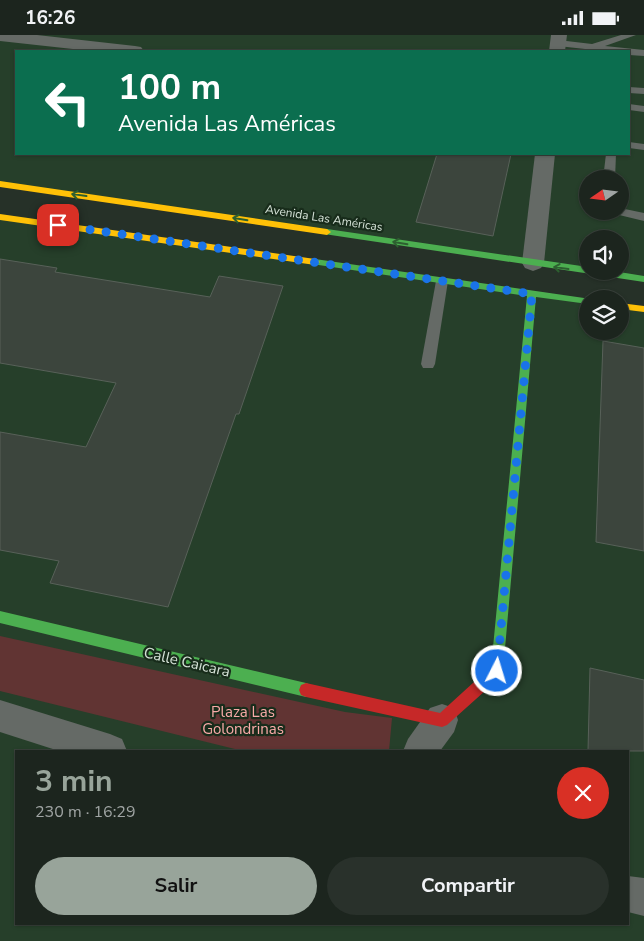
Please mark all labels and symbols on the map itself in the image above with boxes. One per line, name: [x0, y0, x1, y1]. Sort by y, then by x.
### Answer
north arrow: [579, 170, 629, 220]
one-way arrow: [71, 190, 87, 200]
street label: Avenida Las Américas: [264, 201, 384, 235]
pin: [37, 204, 79, 246]
one-way arrow: [232, 213, 248, 223]
one-way arrow: [393, 238, 409, 248]
one-way arrow: [553, 262, 569, 272]
street label: Calle Caicara: [142, 642, 232, 682]
position arrow: [470, 644, 522, 696]
park label: Plaza Las Golondrinas: [202, 702, 284, 739]

